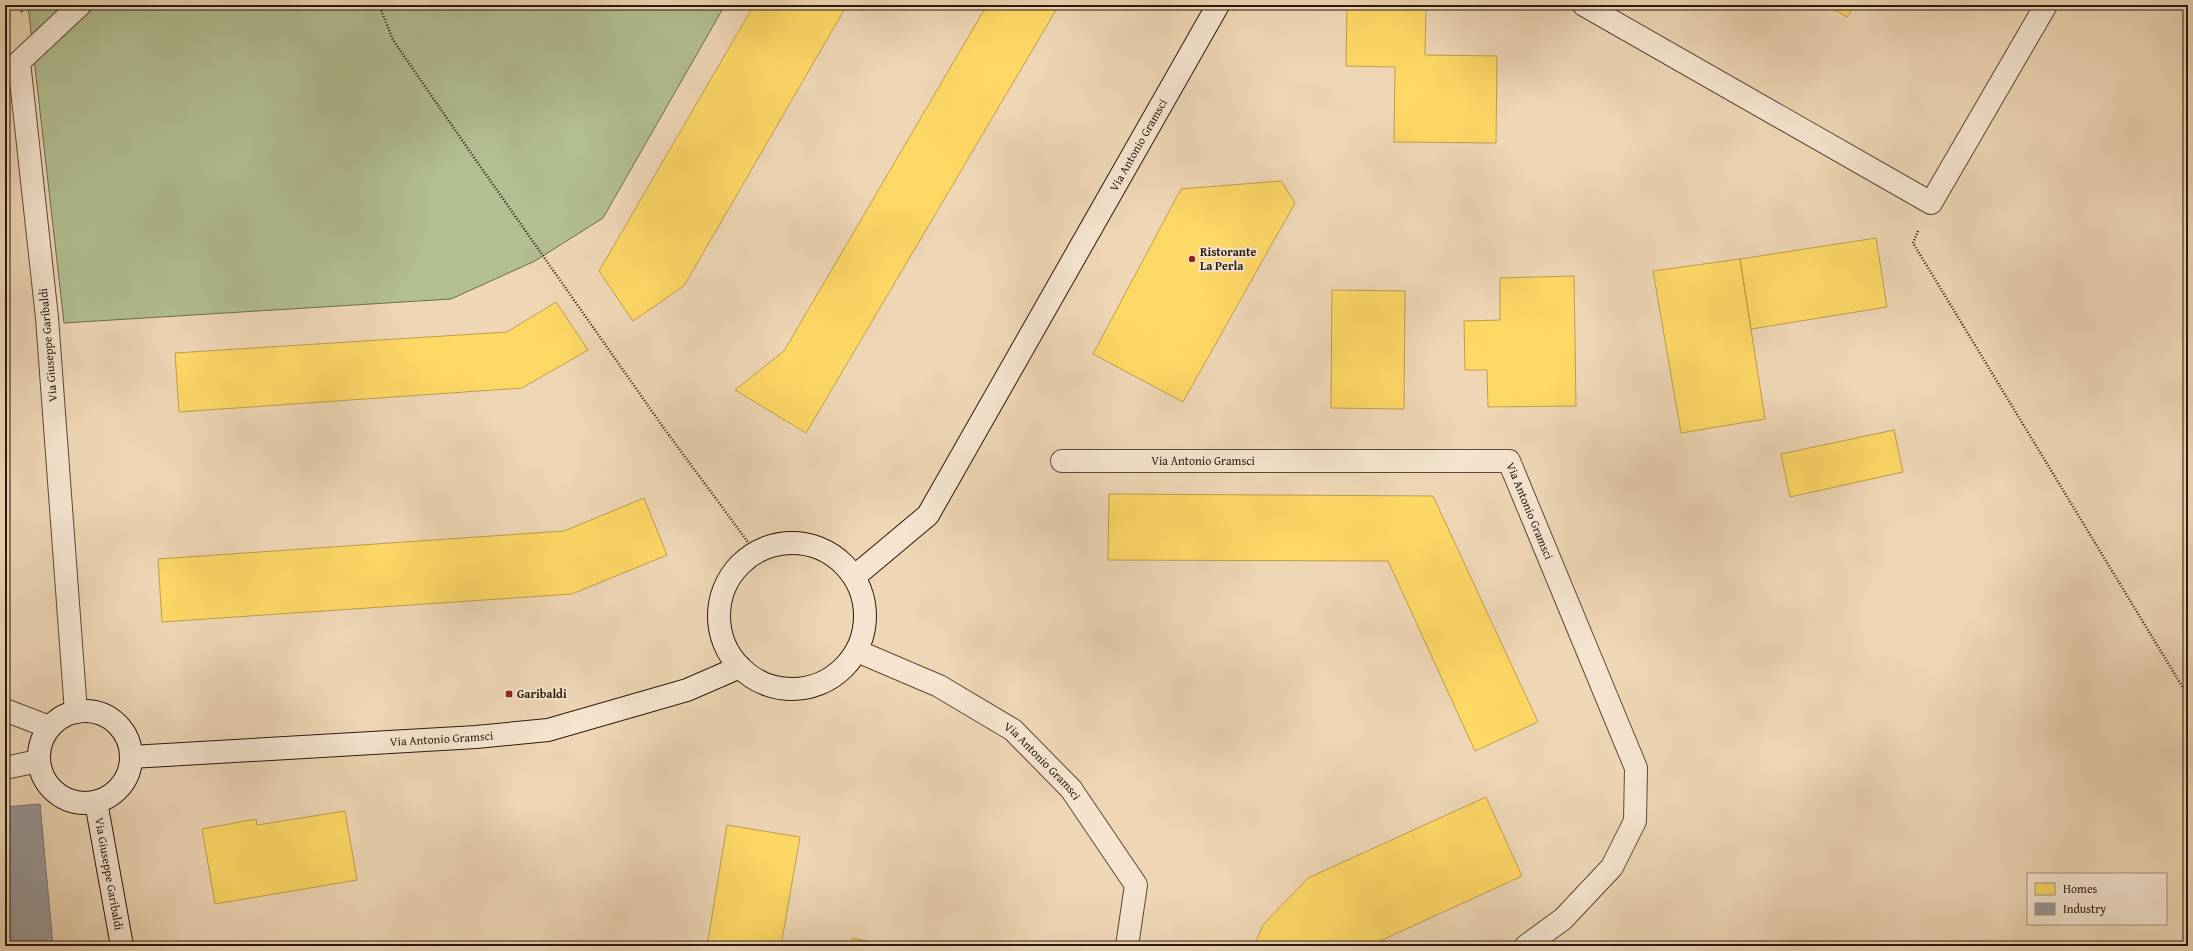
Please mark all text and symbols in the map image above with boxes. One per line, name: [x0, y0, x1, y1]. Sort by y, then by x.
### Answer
street label: Via Antonio Gramsci: [1105, 95, 1171, 194]
place label: Ristorante La Perla: [1200, 243, 1256, 274]
marker: Ristorante La Perla: [1187, 254, 1197, 264]
street label: Via Giuseppe Garibaldi: [34, 287, 61, 403]
street label: Via Antonio Gramsci: [1151, 452, 1255, 469]
street label: Via Antonio Gramsci: [1502, 460, 1558, 562]
place label: Garibaldi: [517, 685, 567, 702]
marker: Garibaldi: [504, 689, 514, 699]
street label: Via Antonio Gramsci: [1001, 718, 1085, 804]
street label: Via Antonio Gramsci: [389, 726, 495, 750]
street label: Via Giuseppe Garibaldi: [91, 816, 128, 932]
legend: [2027, 873, 2167, 925]
text: Homes: [2063, 880, 2098, 897]
text: Industry: [2063, 900, 2106, 917]

